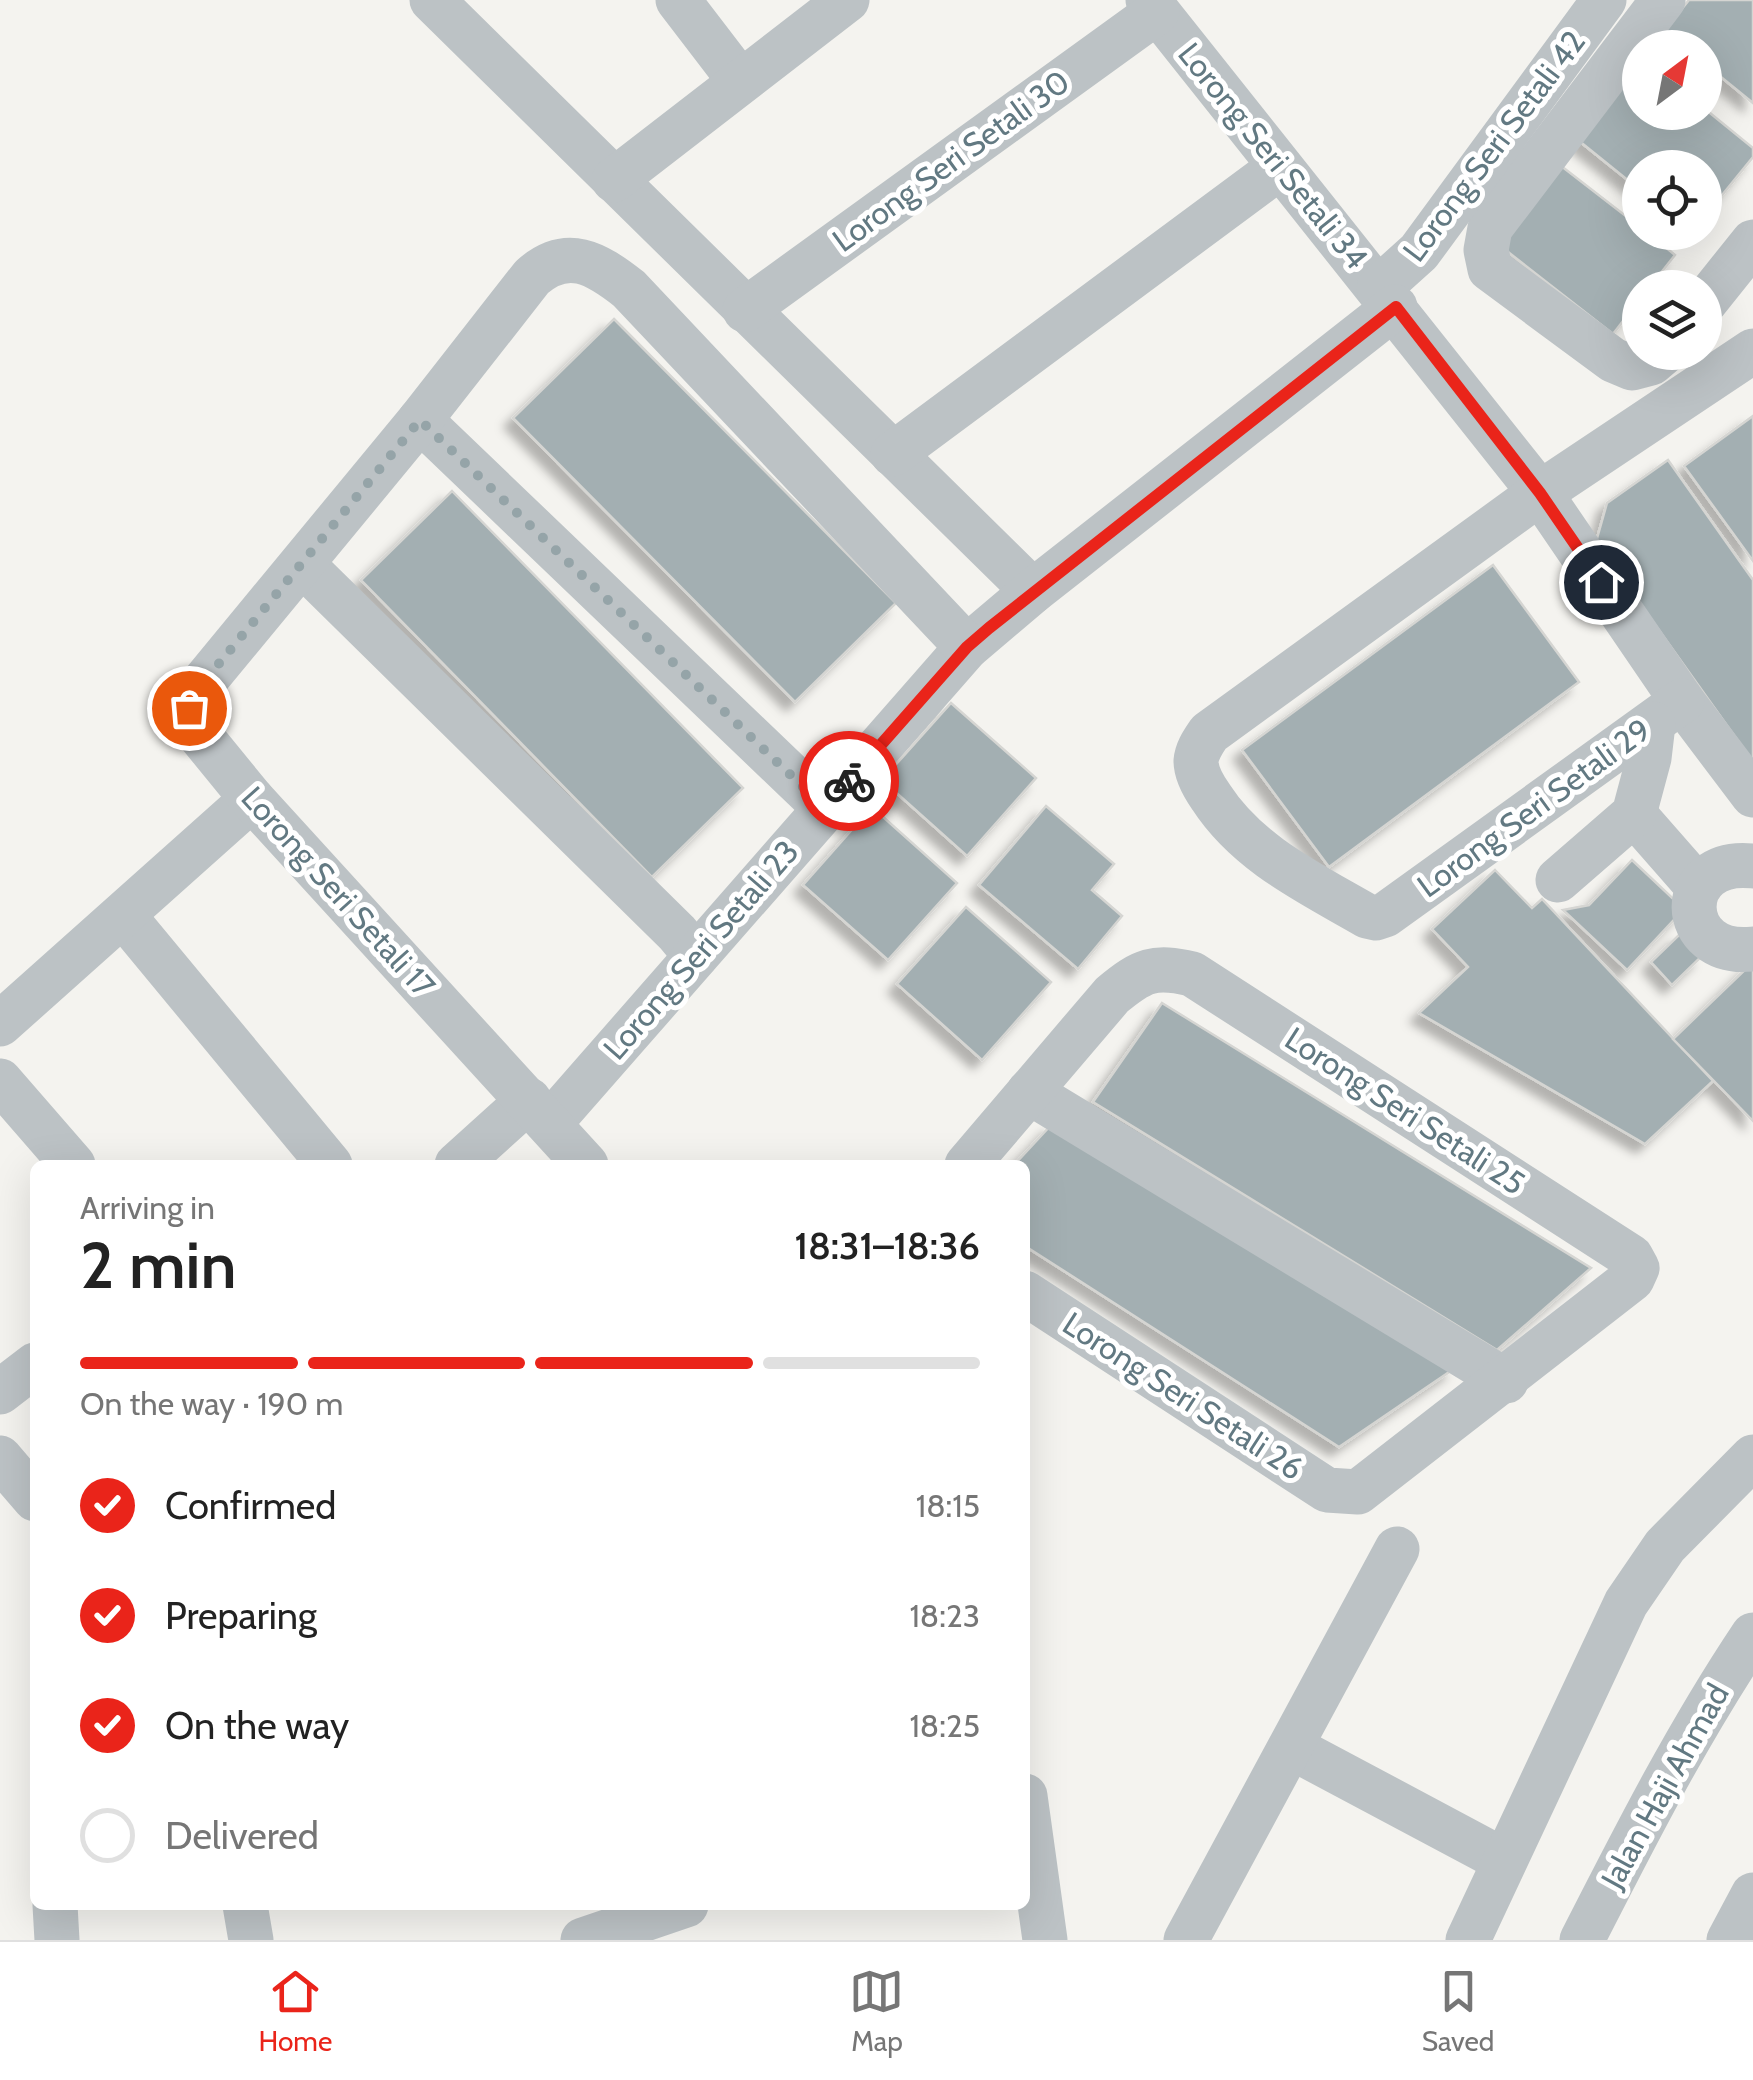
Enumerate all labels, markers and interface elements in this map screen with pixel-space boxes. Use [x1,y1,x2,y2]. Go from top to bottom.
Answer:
street label: Lorong Seri Setali 42 [1394,23,1593,269]
north arrow [1622,30,1722,130]
map controls [1622,30,1722,370]
street label: Lorong Seri Setali 34 [1170,35,1376,277]
street label: Lorong Seri Setali 30 [825,62,1077,260]
button: locate [1622,150,1722,250]
button: layers [1622,270,1722,370]
pin [1559,540,1644,625]
icon: home [1574,555,1629,610]
pin [147,666,232,751]
icon: bag [162,681,217,736]
street label: Lorong Seri Setali 29 [1410,710,1658,905]
courier [799,731,899,831]
icon: bike [822,754,877,809]
street label: Lorong Seri Setali 17 [234,778,443,1005]
street label: Lorong Seri Setali 23 [595,832,806,1067]
street label: Lorong Seri Setali 25 [1278,1019,1532,1203]
text: Arriving in [80,1188,215,1227]
text: 18:31–18:36 [794,1222,980,1269]
text: 2 min [80,1225,237,1304]
street label: Lorong Seri Setali 26 [1056,1303,1311,1488]
text: On the way · 190 m [80,1384,343,1423]
icon: check [80,1478,135,1533]
text: Confirmed [165,1482,336,1529]
text: 18:15 [916,1486,980,1525]
icon: check [80,1588,135,1643]
text: Preparing [165,1592,317,1639]
text: 18:23 [909,1596,980,1635]
street label: Jalan Haji Ahmad [1592,1677,1737,1896]
icon: check [80,1698,135,1753]
text: On the way [165,1702,349,1749]
text: 18:25 [909,1706,980,1745]
text: Delivered [165,1812,319,1859]
tab: Home [259,1964,332,2058]
tab: Map [849,1964,904,2058]
tab: Saved [1422,1964,1494,2058]

